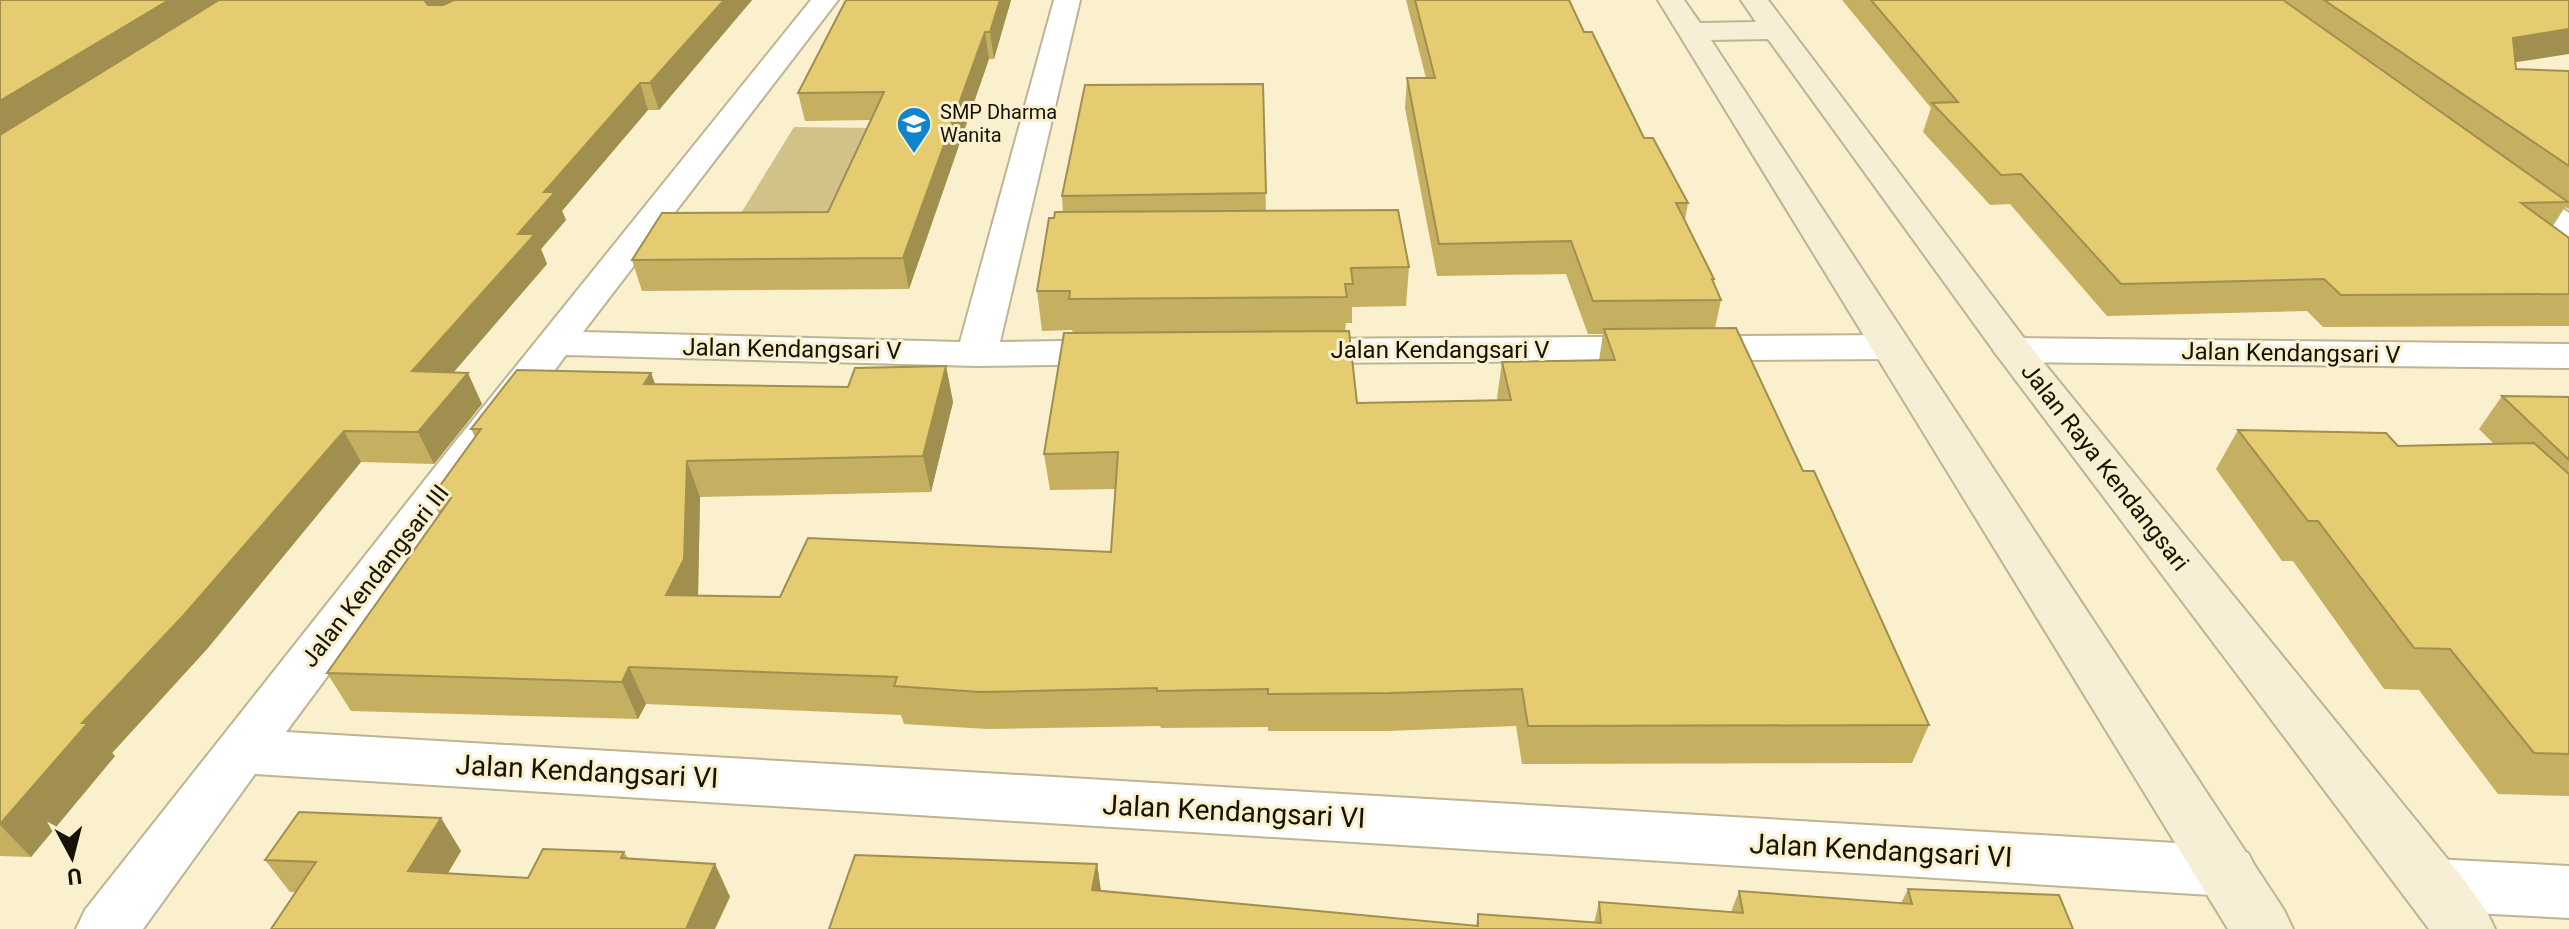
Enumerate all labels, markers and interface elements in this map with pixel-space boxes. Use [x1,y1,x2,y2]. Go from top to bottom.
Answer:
place label: SMP Dharma Wanita [940,100,1057,147]
school or university icon: SMP Dharma Wanita [895,105,933,155]
street label: Jalan Kendangsari V [682,333,902,365]
street label: Jalan Kendangsari V [1330,336,1550,364]
street label: Jalan Kendangsari V [2181,337,2401,369]
street label: Jalan Raya Kendangsari [2015,358,2195,576]
street label: Jalan Kendangsari III [295,479,455,673]
street label: Jalan Kendangsari VI [455,748,719,795]
street label: Jalan Kendangsari VI [1102,788,1366,835]
north arrow [32,817,112,897]
street label: Jalan Kendangsari VI [1749,827,2013,874]
text: U [66,863,83,890]

